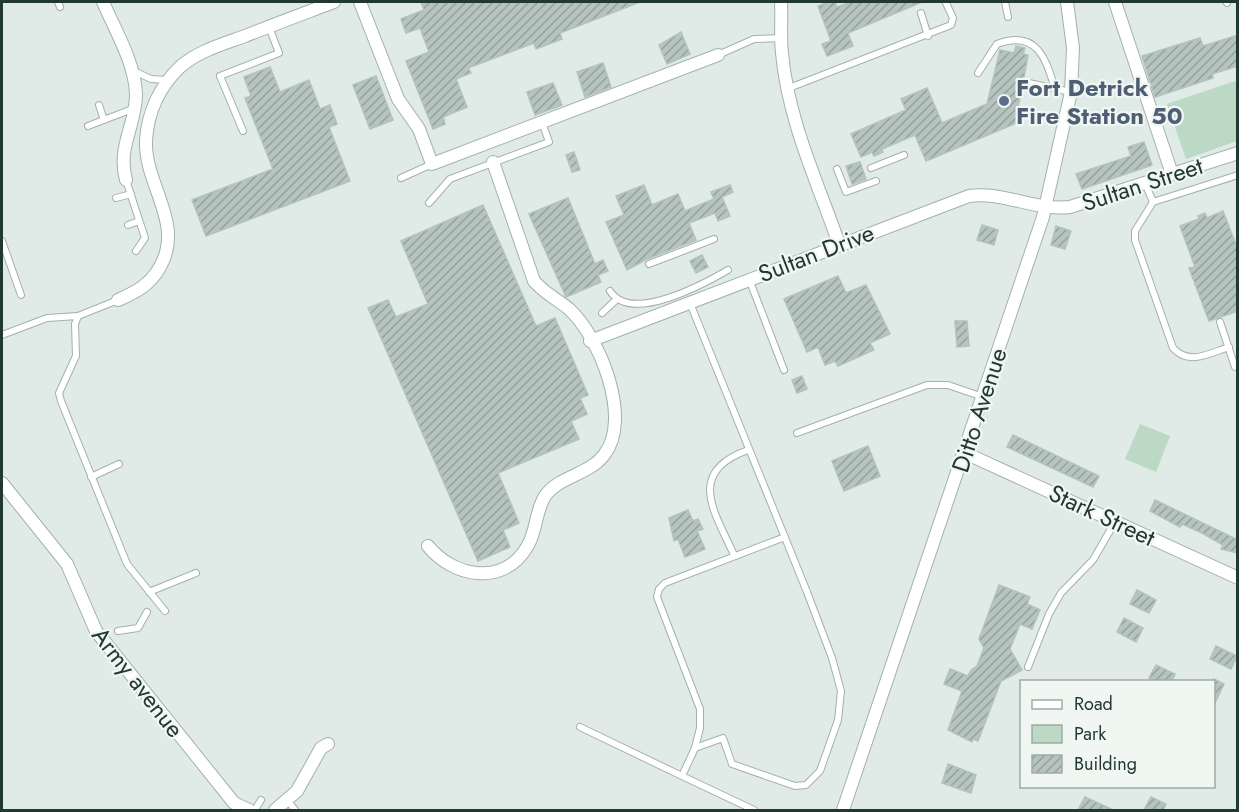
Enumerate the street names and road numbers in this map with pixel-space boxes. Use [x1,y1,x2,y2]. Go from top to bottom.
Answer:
street label: Sultan Street [1077,148,1207,220]
street label: Sultan Drive [753,215,879,291]
street label: Ditto Avenue [942,343,1016,477]
street label: Stark Street [1043,475,1161,555]
street label: Army avenue [84,619,192,745]

